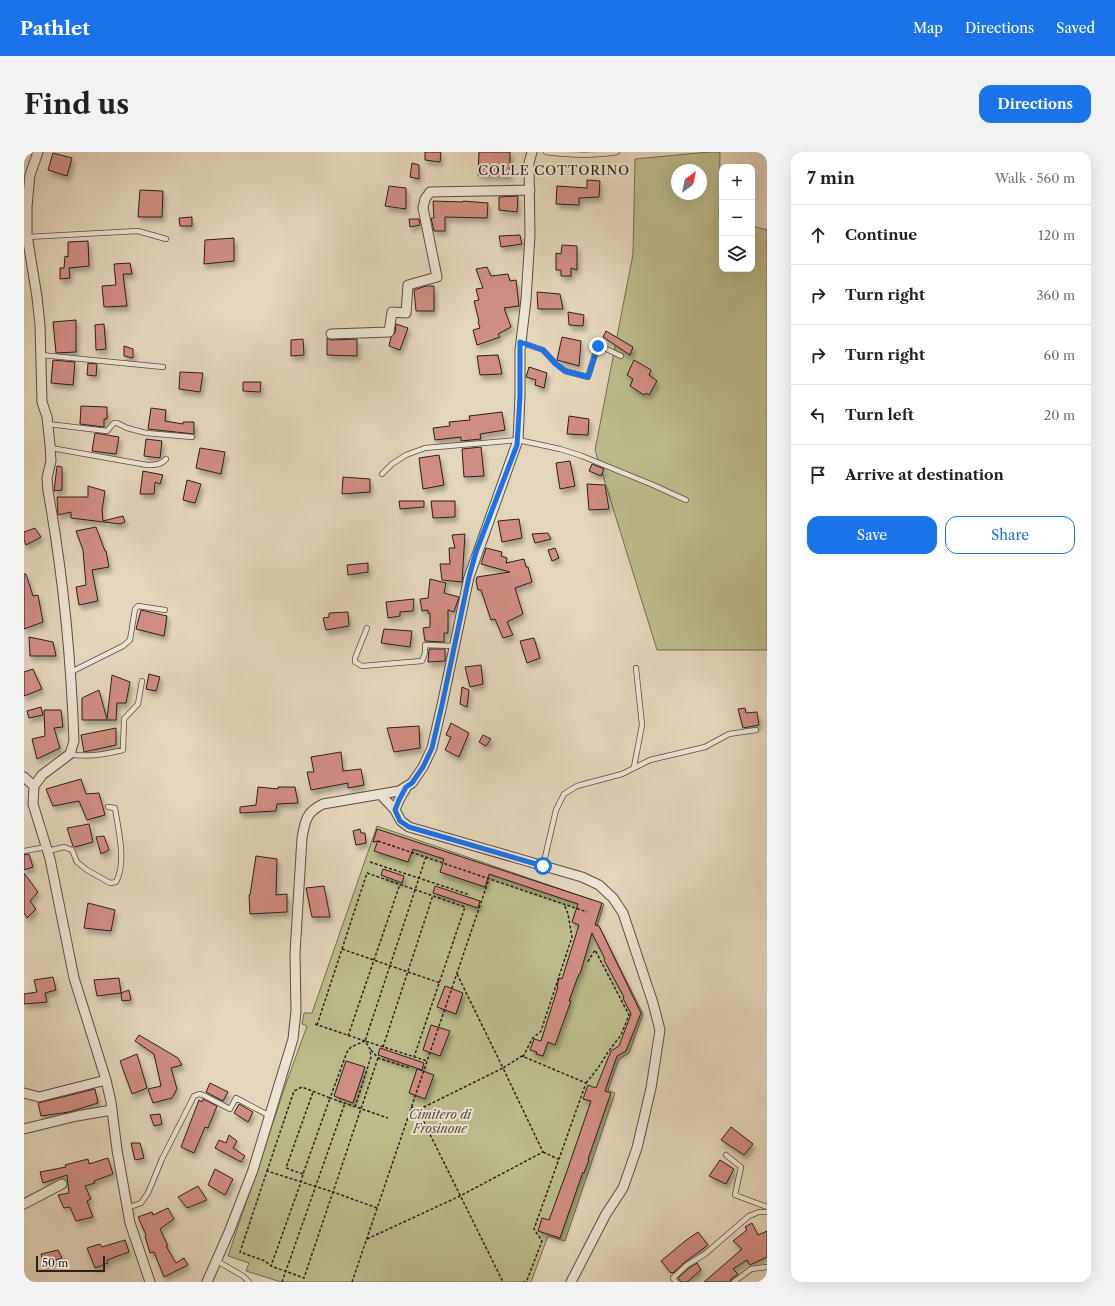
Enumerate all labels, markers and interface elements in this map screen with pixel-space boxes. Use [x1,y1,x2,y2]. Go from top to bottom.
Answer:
text: Pathlet [20,17,90,40]
text: Map [913,19,943,37]
text: Directions [965,19,1034,37]
text: Saved [1056,19,1095,37]
button: Directions [979,85,1091,123]
text: Find us [24,87,129,121]
district label: COLLE COTTORINO [478,162,630,178]
north arrow [671,164,707,200]
map controls [719,164,755,272]
button: + [719,164,755,200]
text: 7 min [807,168,855,188]
text: Walk · 560 m [995,170,1075,186]
button: − [719,200,755,236]
icon: ahead [807,224,829,246]
text: Continue [845,225,917,244]
text: 120 m [1038,227,1075,243]
button: layers [719,236,755,272]
icon: right [807,284,829,306]
text: Turn right [845,285,925,304]
text: 360 m [1036,287,1075,303]
route end [589,337,607,355]
icon: right [807,344,829,366]
text: Turn right [845,345,925,364]
text: 60 m [1044,347,1075,363]
icon: left [807,404,829,426]
text: Turn left [845,405,914,424]
text: 20 m [1044,407,1075,423]
icon: arrive [807,464,829,486]
text: Arrive at destination [845,465,1004,484]
button: Save [807,516,937,554]
button: Share [945,516,1075,554]
route start [534,857,552,875]
park label: Cimitero di Frosinone [409,1107,472,1136]
scale bar [36,1254,105,1273]
text: 50 m [42,1256,68,1270]

